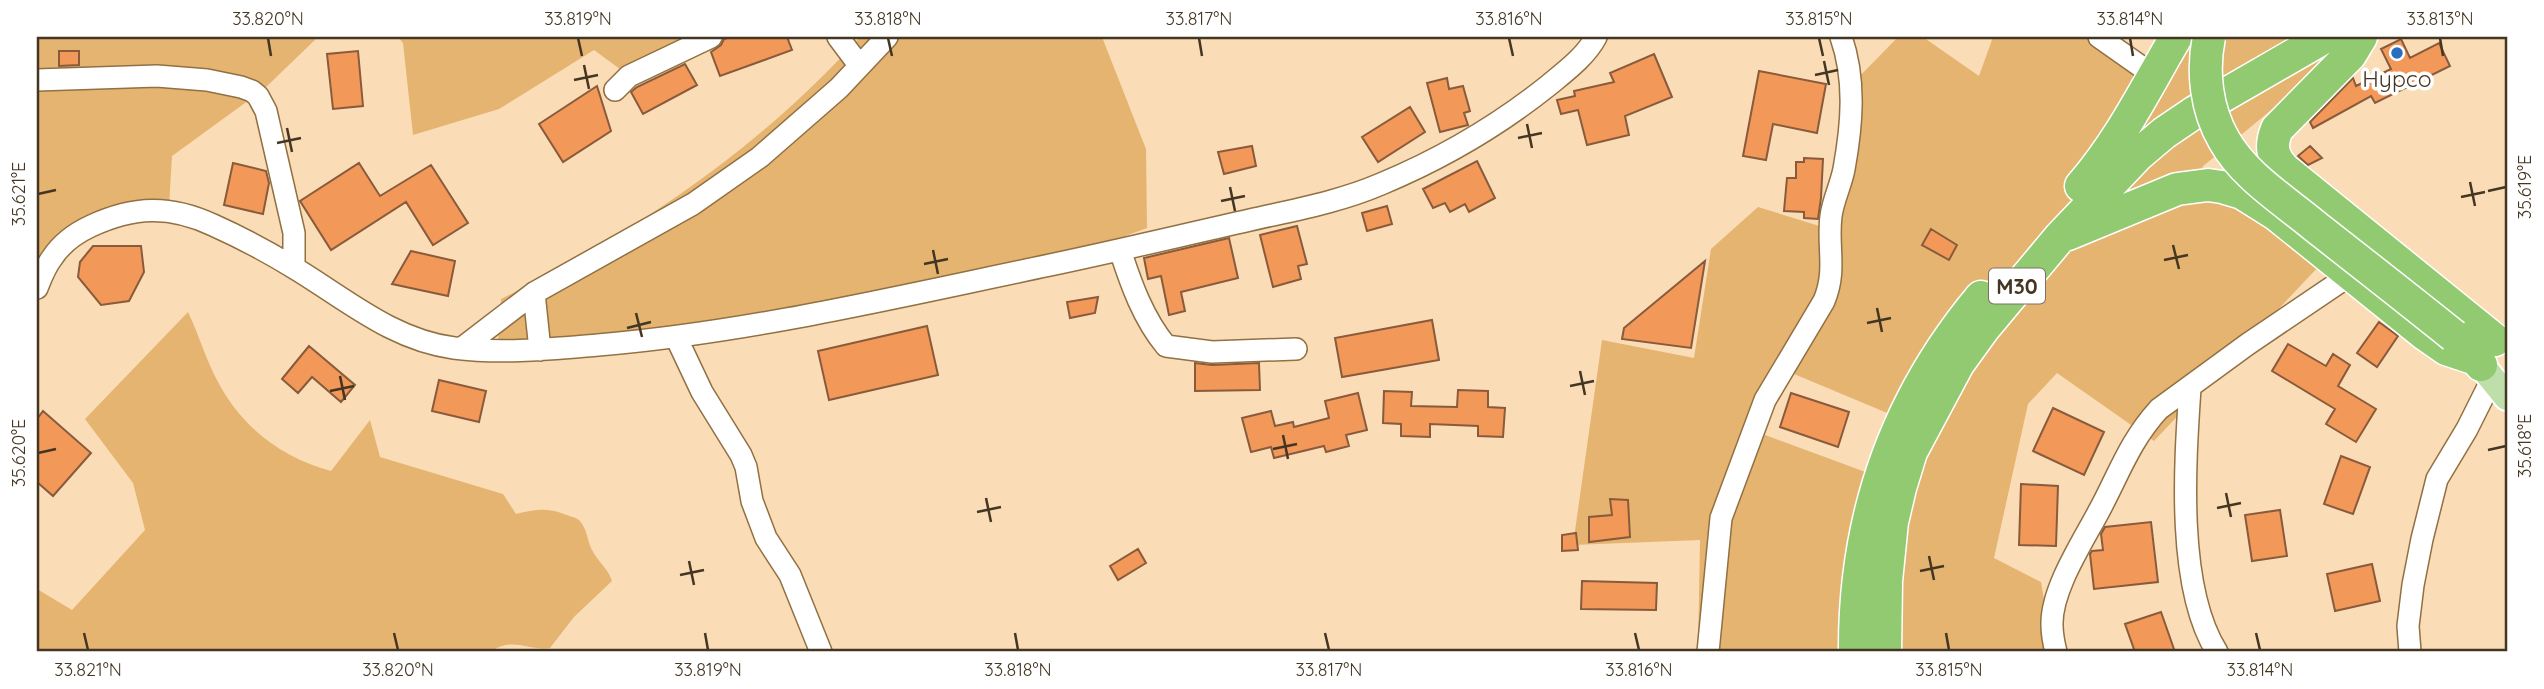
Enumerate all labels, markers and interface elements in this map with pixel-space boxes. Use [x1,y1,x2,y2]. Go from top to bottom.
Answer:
text: 33.820°N [232,7,304,30]
text: 33.819°N [544,7,612,30]
text: 33.818°N [854,7,922,30]
text: 33.817°N [1166,7,1232,30]
text: 33.816°N [1475,7,1543,30]
text: 33.815°N [1785,7,1853,30]
text: 33.814°N [2097,7,2163,30]
text: 33.813°N [2406,7,2474,30]
marker: Hypco [2389,45,2405,61]
place label: Hypco [2362,64,2432,93]
text: 35.619°E [2513,155,2536,219]
text: 35.621°E [7,162,30,226]
road number: M30 [1989,268,2045,304]
text: 35.618°E [2513,414,2536,478]
text: 35.620°E [7,419,30,487]
text: 33.821°N [54,658,122,681]
text: 33.820°N [362,658,434,681]
text: 33.819°N [674,658,742,681]
text: 33.818°N [984,658,1052,681]
text: 33.817°N [1296,658,1362,681]
text: 33.816°N [1605,658,1673,681]
text: 33.815°N [1915,658,1983,681]
text: 33.814°N [2227,658,2293,681]

